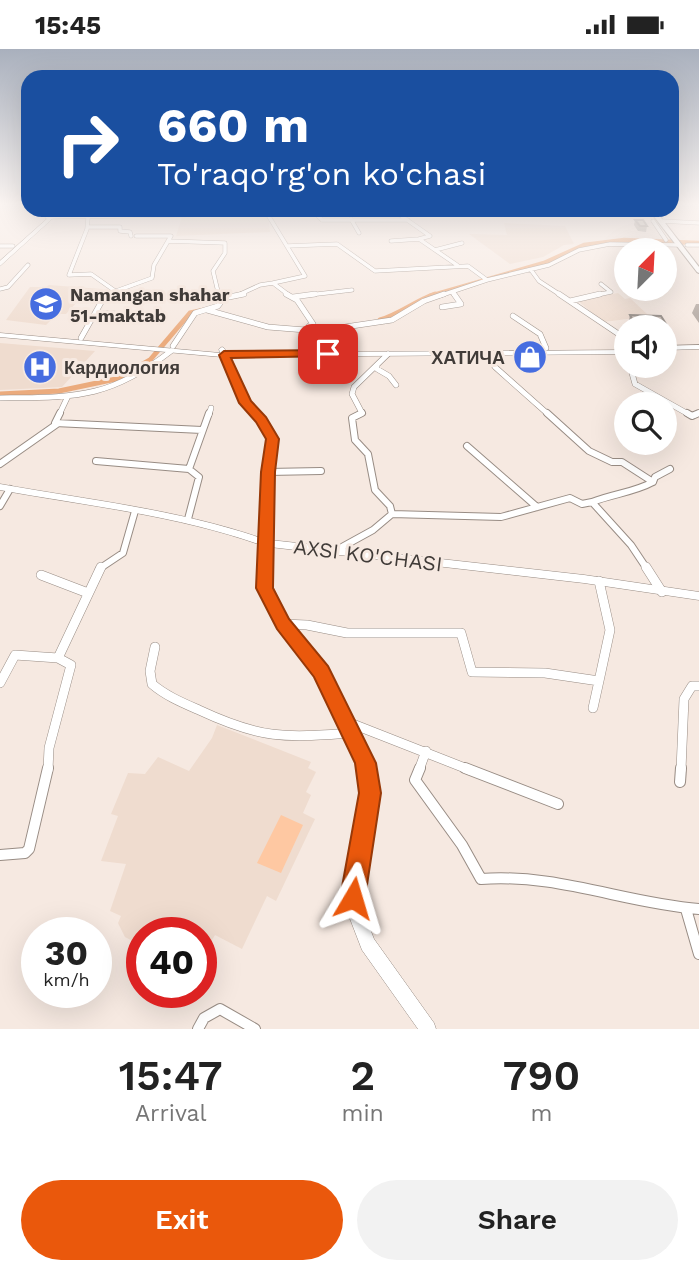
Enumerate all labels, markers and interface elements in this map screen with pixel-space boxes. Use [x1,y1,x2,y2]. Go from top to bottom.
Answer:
text: 15:45 [35,10,101,40]
text: 660 m [157,96,309,154]
icon: right [42,98,133,189]
text: To'raqo'rg'on ko'chasi [157,155,486,193]
north arrow [614,238,677,301]
map controls [614,238,677,455]
place label: Namangan shahar 51-maktab [70,284,230,326]
school or university icon: Namangan shahar 51-maktab [27,285,65,323]
button: sound [614,315,677,378]
pin [298,324,358,384]
icon: arrive [309,335,347,373]
shop icon: ХАТИЧА [511,338,549,376]
place label: ХАТИЧА [431,347,505,368]
hospital icon: Кардиология [21,348,59,386]
place label: Кардиология [64,357,180,378]
button: search [614,392,677,455]
street label: AXSI KO'CHASI [292,533,444,577]
position arrow [316,861,390,935]
speed limit sign: 40 [126,917,217,1008]
text: 30 [45,932,88,974]
text: km/h [43,969,90,990]
text: 15:47 [119,1051,223,1100]
text: 2 [350,1051,375,1100]
text: 790 [503,1051,580,1100]
text: Arrival [135,1100,207,1127]
text: min [342,1100,384,1127]
text: m [530,1100,552,1127]
button: Exit [21,1180,343,1260]
button: Share [357,1180,678,1260]

